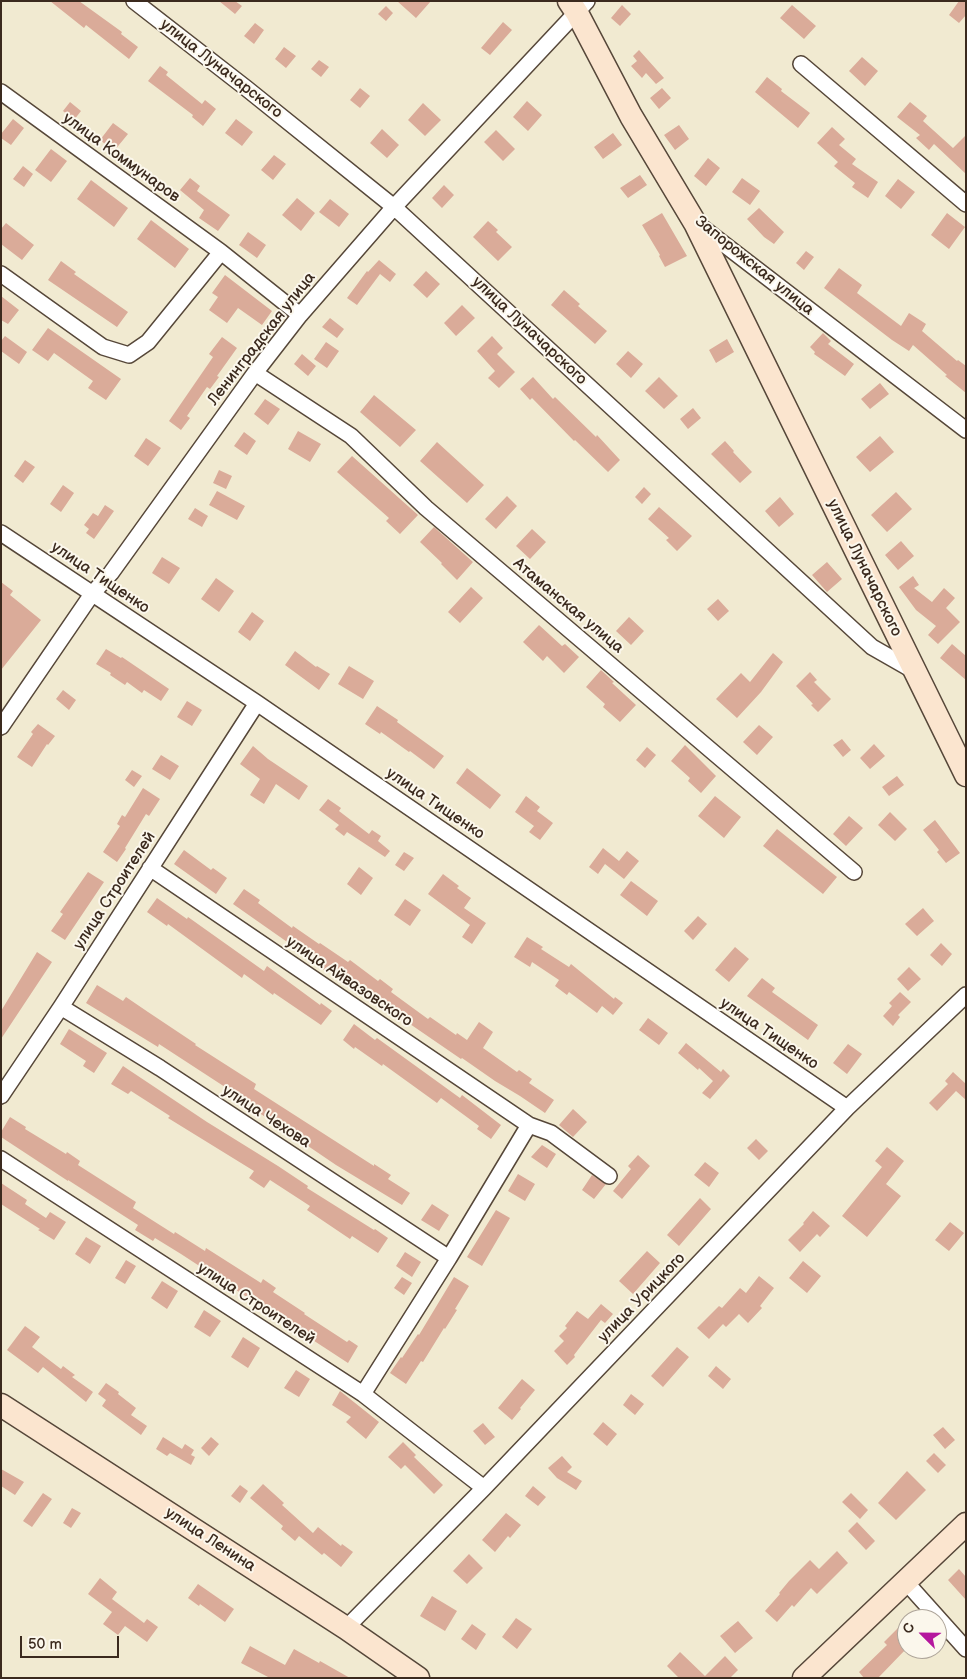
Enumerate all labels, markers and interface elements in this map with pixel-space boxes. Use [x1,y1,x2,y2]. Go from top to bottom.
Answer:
street label: улица Луначарского [156,15,286,123]
street label: улица Коммунаров [59,109,183,207]
street label: Запорожская улица [691,212,817,320]
street label: Ленинградская улица [204,269,320,409]
street label: улица Луначарского [468,273,590,389]
street label: улица Луначарского [822,496,906,640]
street label: улица Тищенко [47,538,153,618]
street label: Атаманская улица [509,554,627,658]
street label: улица Тищенко [382,764,488,844]
street label: улица Строителей [70,828,160,954]
street label: улица Айвазовского [282,933,416,1031]
street label: улица Тищенко [716,994,822,1074]
street label: улица Чехова [218,1081,314,1153]
street label: улица Урицкого [594,1249,690,1347]
street label: улица Строителей [193,1259,319,1349]
street label: улица Ленина [161,1504,259,1576]
north arrow [897,1609,947,1659]
text: С [899,1621,918,1636]
scale bar [22,1626,121,1658]
text: 50 m [28,1635,62,1654]

